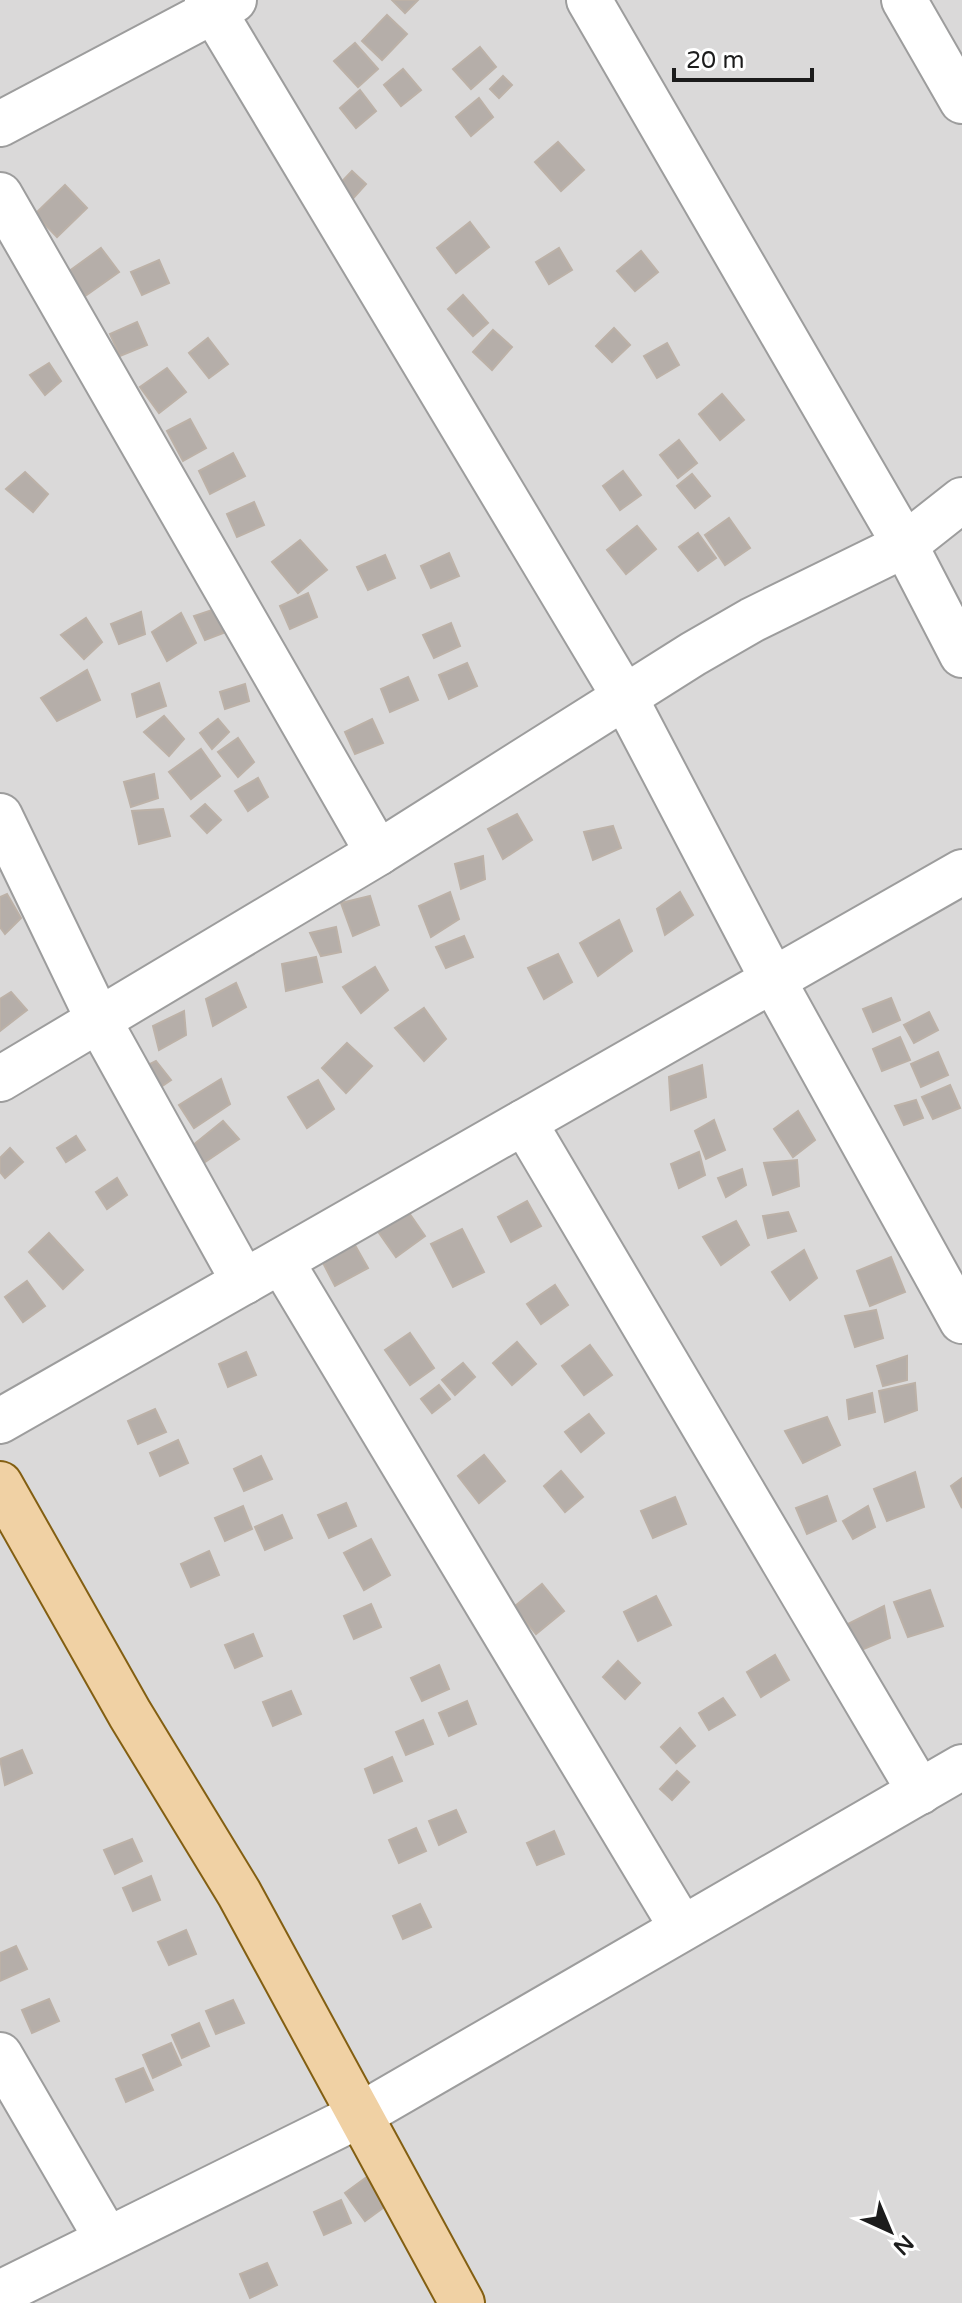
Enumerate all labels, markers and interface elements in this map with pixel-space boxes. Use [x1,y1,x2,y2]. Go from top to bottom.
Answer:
scale bar [674,32,812,82]
text: 20 m [686,46,744,75]
north arrow [850,2191,930,2271]
text: N [888,2229,919,2260]

